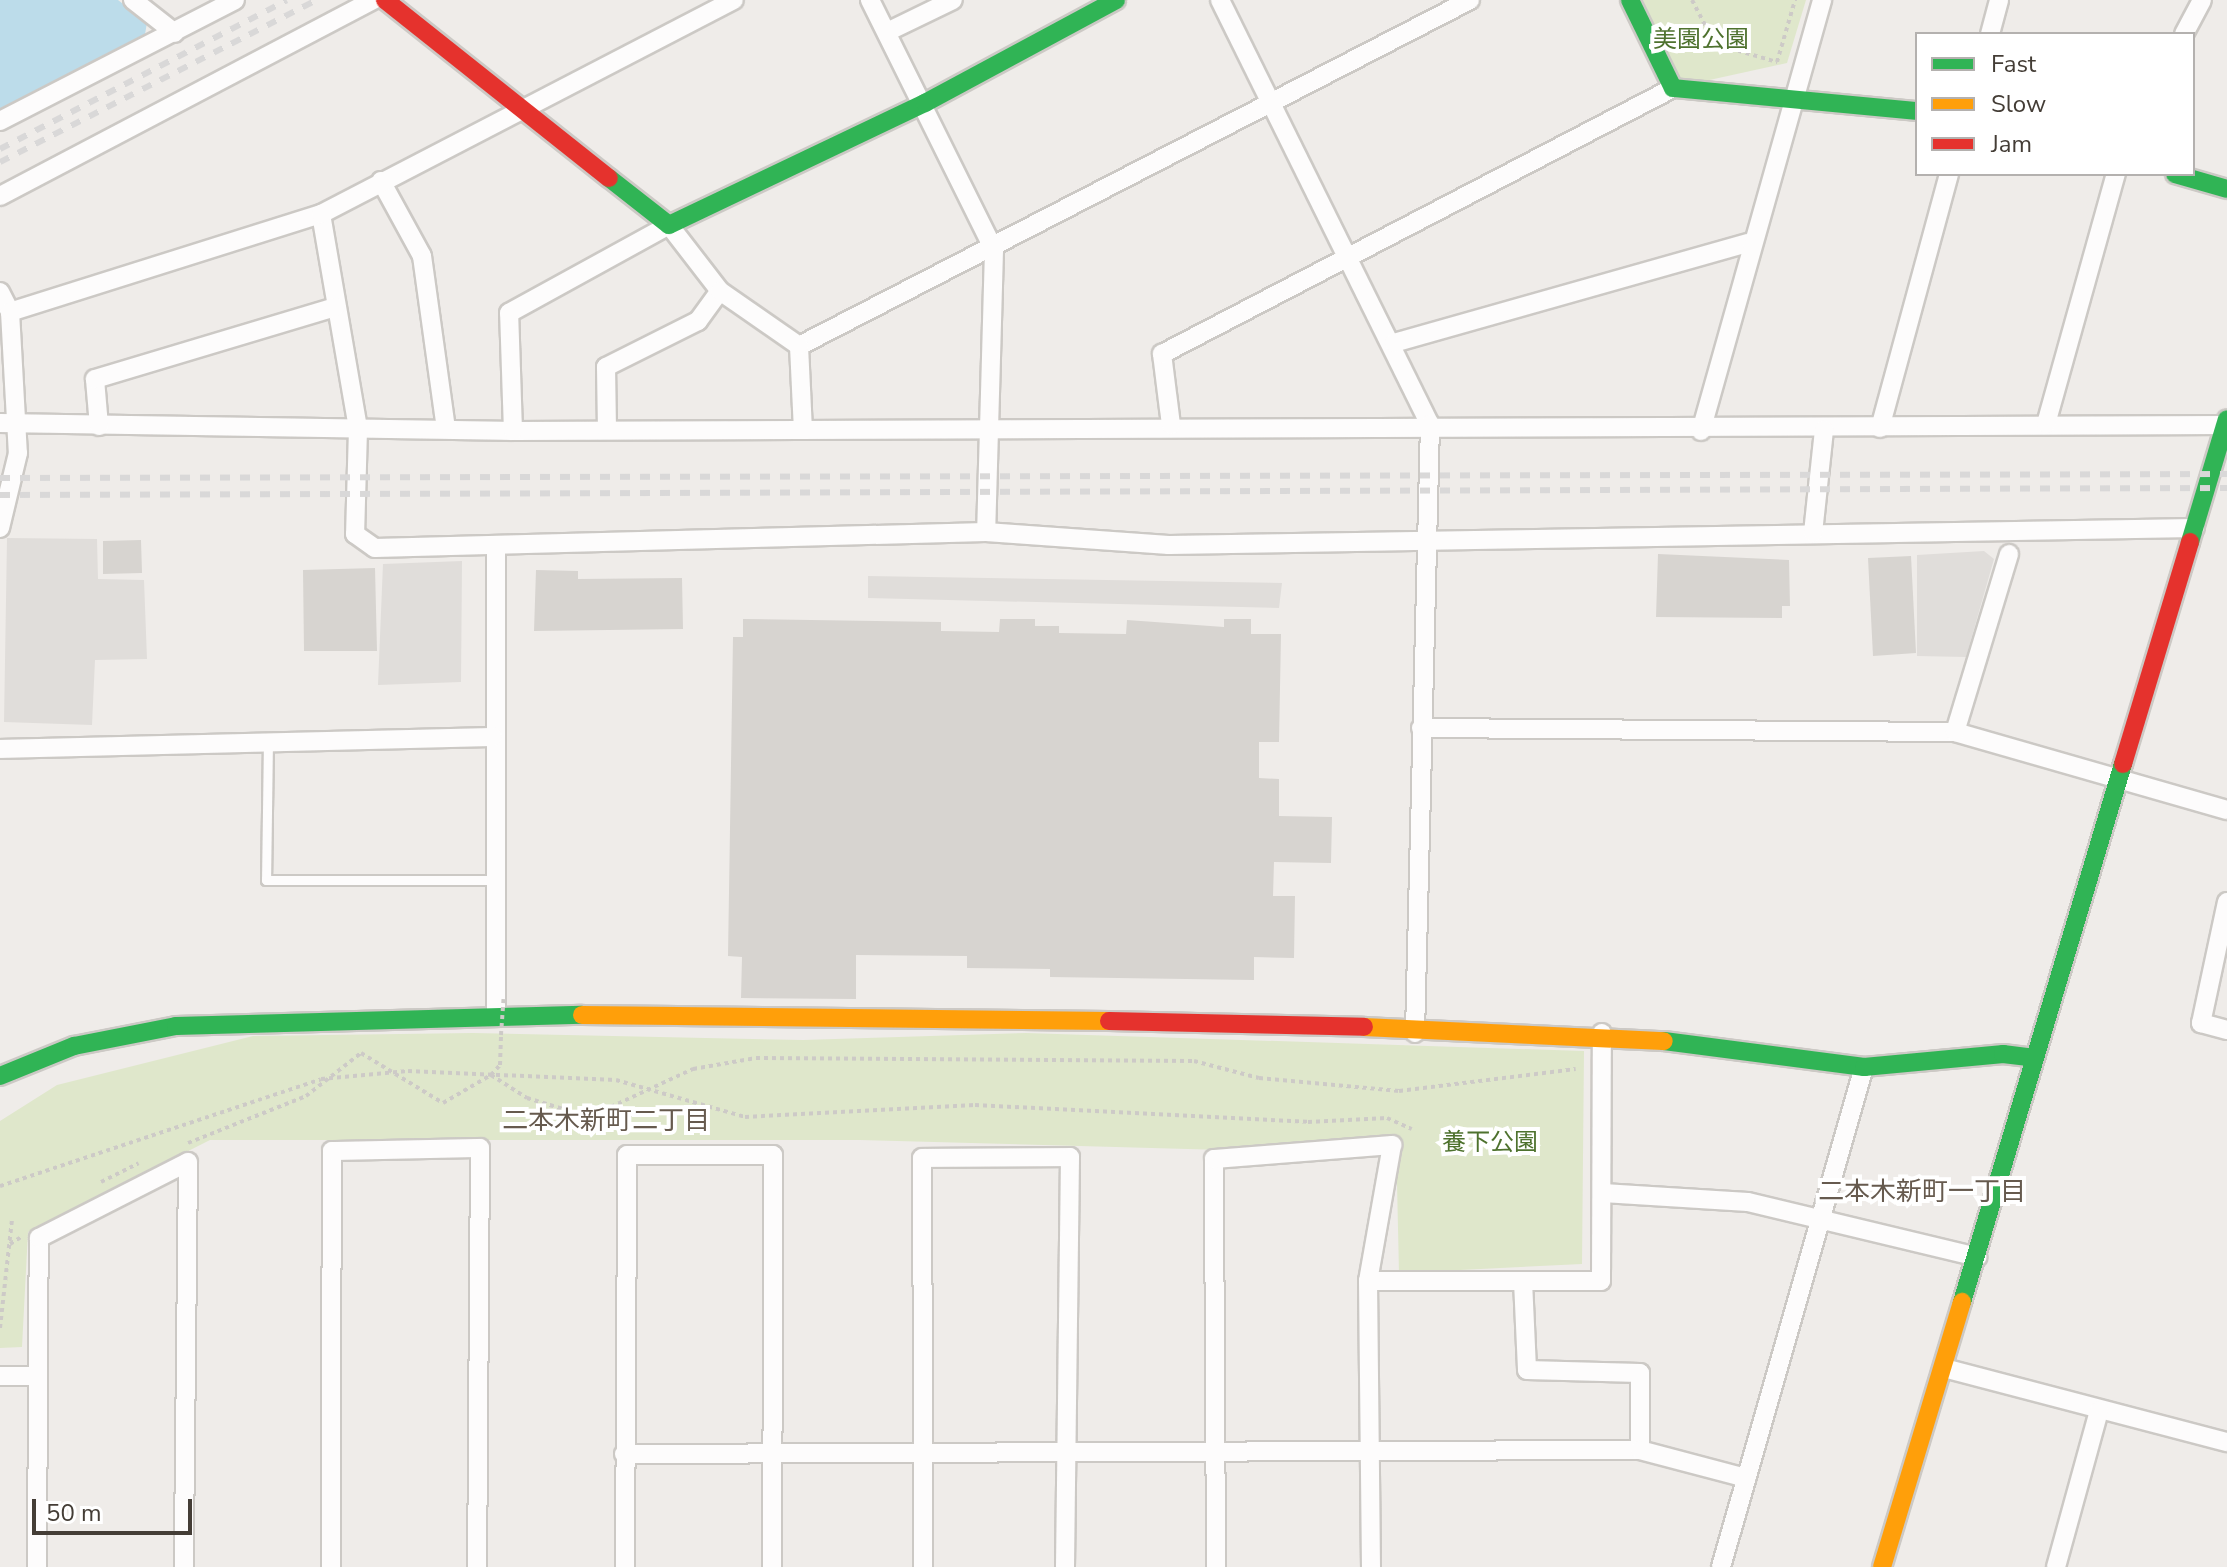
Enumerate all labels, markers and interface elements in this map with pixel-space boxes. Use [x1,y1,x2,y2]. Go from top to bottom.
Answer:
park label: 美園公園 [1653,26,1749,54]
legend [1915,32,2195,176]
text: Fast [1991,48,2036,80]
text: Slow [1991,88,2046,120]
text: Jam [1991,128,2032,160]
district label: 二本木新町二丁目 [502,1105,710,1137]
park label: 養下公園 [1442,1129,1538,1157]
district label: 二本木新町一丁目 [1818,1176,2026,1208]
scale bar [36,1483,196,1533]
text: 50 m [46,1497,102,1529]

